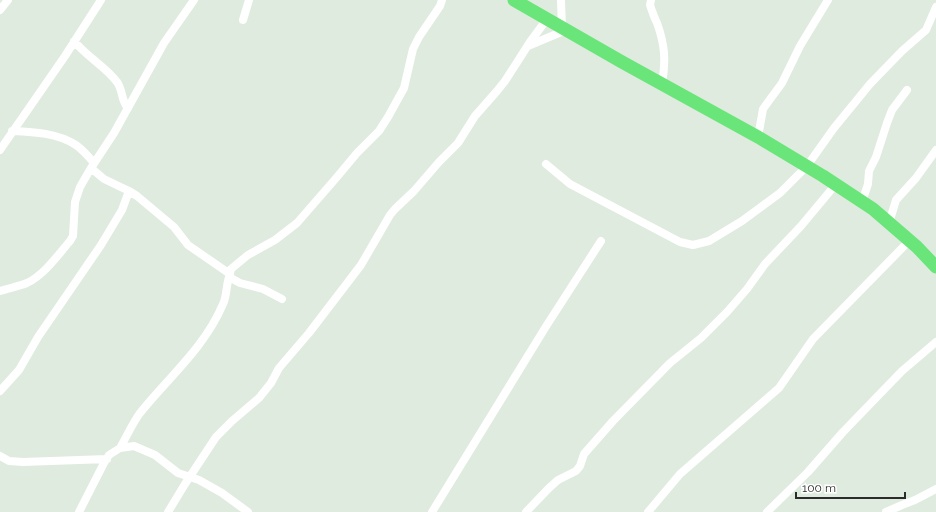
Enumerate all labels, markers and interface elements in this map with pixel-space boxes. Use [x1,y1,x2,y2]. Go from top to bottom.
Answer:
scale bar [796,474,905,500]
text: 100 m [802,481,836,495]

